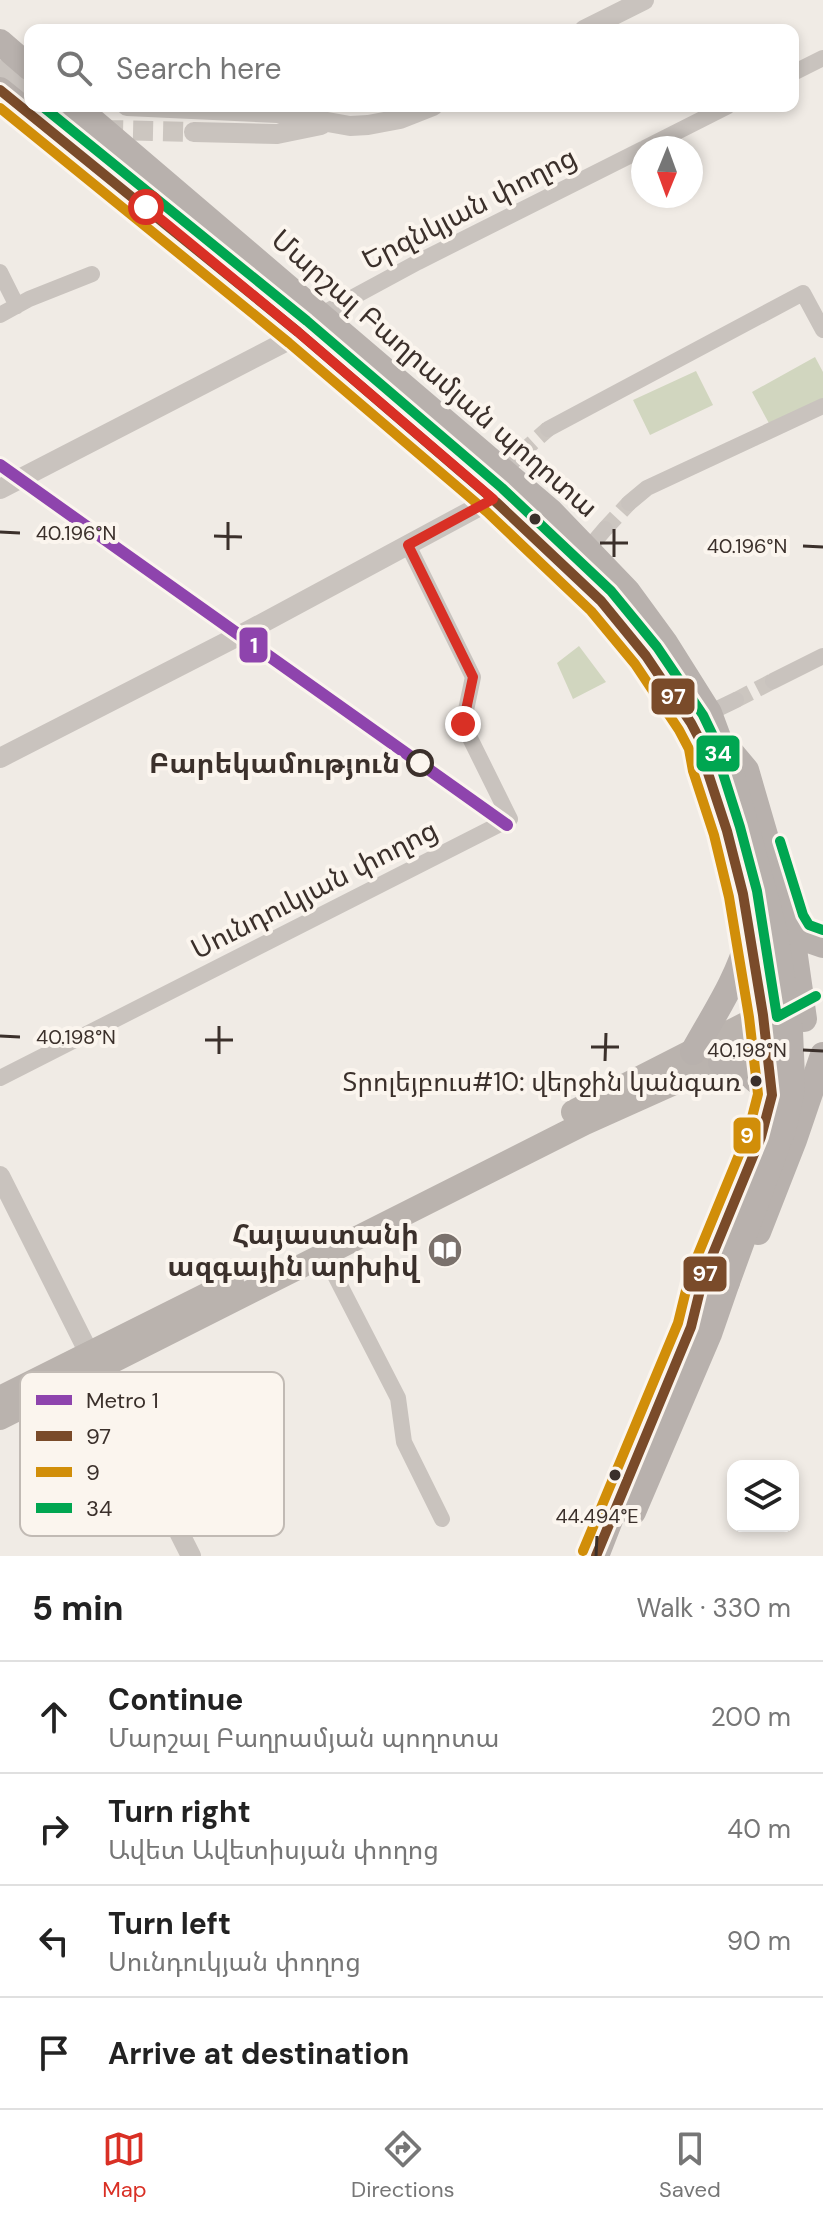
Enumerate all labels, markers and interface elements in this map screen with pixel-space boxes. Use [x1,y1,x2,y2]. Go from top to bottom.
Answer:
search box [24,24,799,112]
icon: search [52,46,96,90]
text: Search here [116,49,282,88]
north arrow [631,136,703,208]
street label: Երզնկյան փողոց [356,138,583,279]
route start [128,189,164,225]
street label: Մարշալ Բաղրամյան պողոտա [263,221,606,526]
unlabelled marker [527,511,543,527]
text: 40.196°N [36,520,116,546]
text: 40.196°N [707,533,787,559]
line badge: 1 [238,626,269,664]
text: 1 [250,631,258,660]
line badge: 97 [650,677,696,716]
text: 97 [660,682,686,711]
route end [445,706,481,742]
line badge: 34 [695,734,741,773]
text: 34 [704,739,732,768]
place label: Բարեկամություն [149,745,400,782]
marker: Բարեկամություն [407,750,433,776]
street label: Սունդուկյան փողոց [185,811,444,968]
text: 40.198°N [36,1024,116,1050]
text: 40.198°N [707,1037,787,1063]
place label: Տրոլեյբուս#10: վերջին կանգառ [343,1065,741,1099]
marker: Տրոլեյբուս#10: վերջին կանգառ [748,1073,764,1089]
line badge: 9 [732,1116,762,1155]
text: 9 [740,1121,754,1150]
place label: Հայաստանի ազգային արխիվ [167,1216,421,1285]
library icon: Հայաստանի ազգային արխիվ [426,1231,464,1269]
line badge: 97 [682,1255,728,1293]
text: 97 [692,1259,718,1288]
legend [20,1372,284,1536]
text: Metro 1 [86,1386,159,1415]
text: 97 [86,1422,111,1451]
text: 9 [86,1458,100,1487]
map controls [727,1460,799,1532]
button: layers [727,1460,799,1532]
unlabelled marker [607,1467,623,1483]
text: 34 [86,1494,112,1523]
text: 44.494°E [555,1503,639,1529]
text: 5 min [32,1586,123,1631]
text: Walk · 330 m [636,1591,791,1625]
text: Continue [108,1680,243,1719]
icon: ahead [32,1695,76,1739]
text: 200 m [711,1700,791,1734]
text: Մարշալ Բաղրամյան պողոտա [108,1721,499,1755]
text: Turn right [108,1792,251,1831]
icon: right [32,1807,76,1851]
text: 40 m [727,1812,791,1846]
text: Ավետ Ավետիսյան փողոց [108,1833,439,1867]
text: Turn left [108,1904,231,1943]
icon: left [32,1919,76,1963]
text: 90 m [727,1924,791,1958]
text: Սունդուկյան փողոց [108,1945,361,1979]
icon: arrive [32,2031,76,2075]
text: Arrive at destination [108,2034,409,2073]
tab: Map [102,2127,147,2204]
tab: Directions [351,2127,455,2204]
tab: Saved [659,2127,721,2204]

